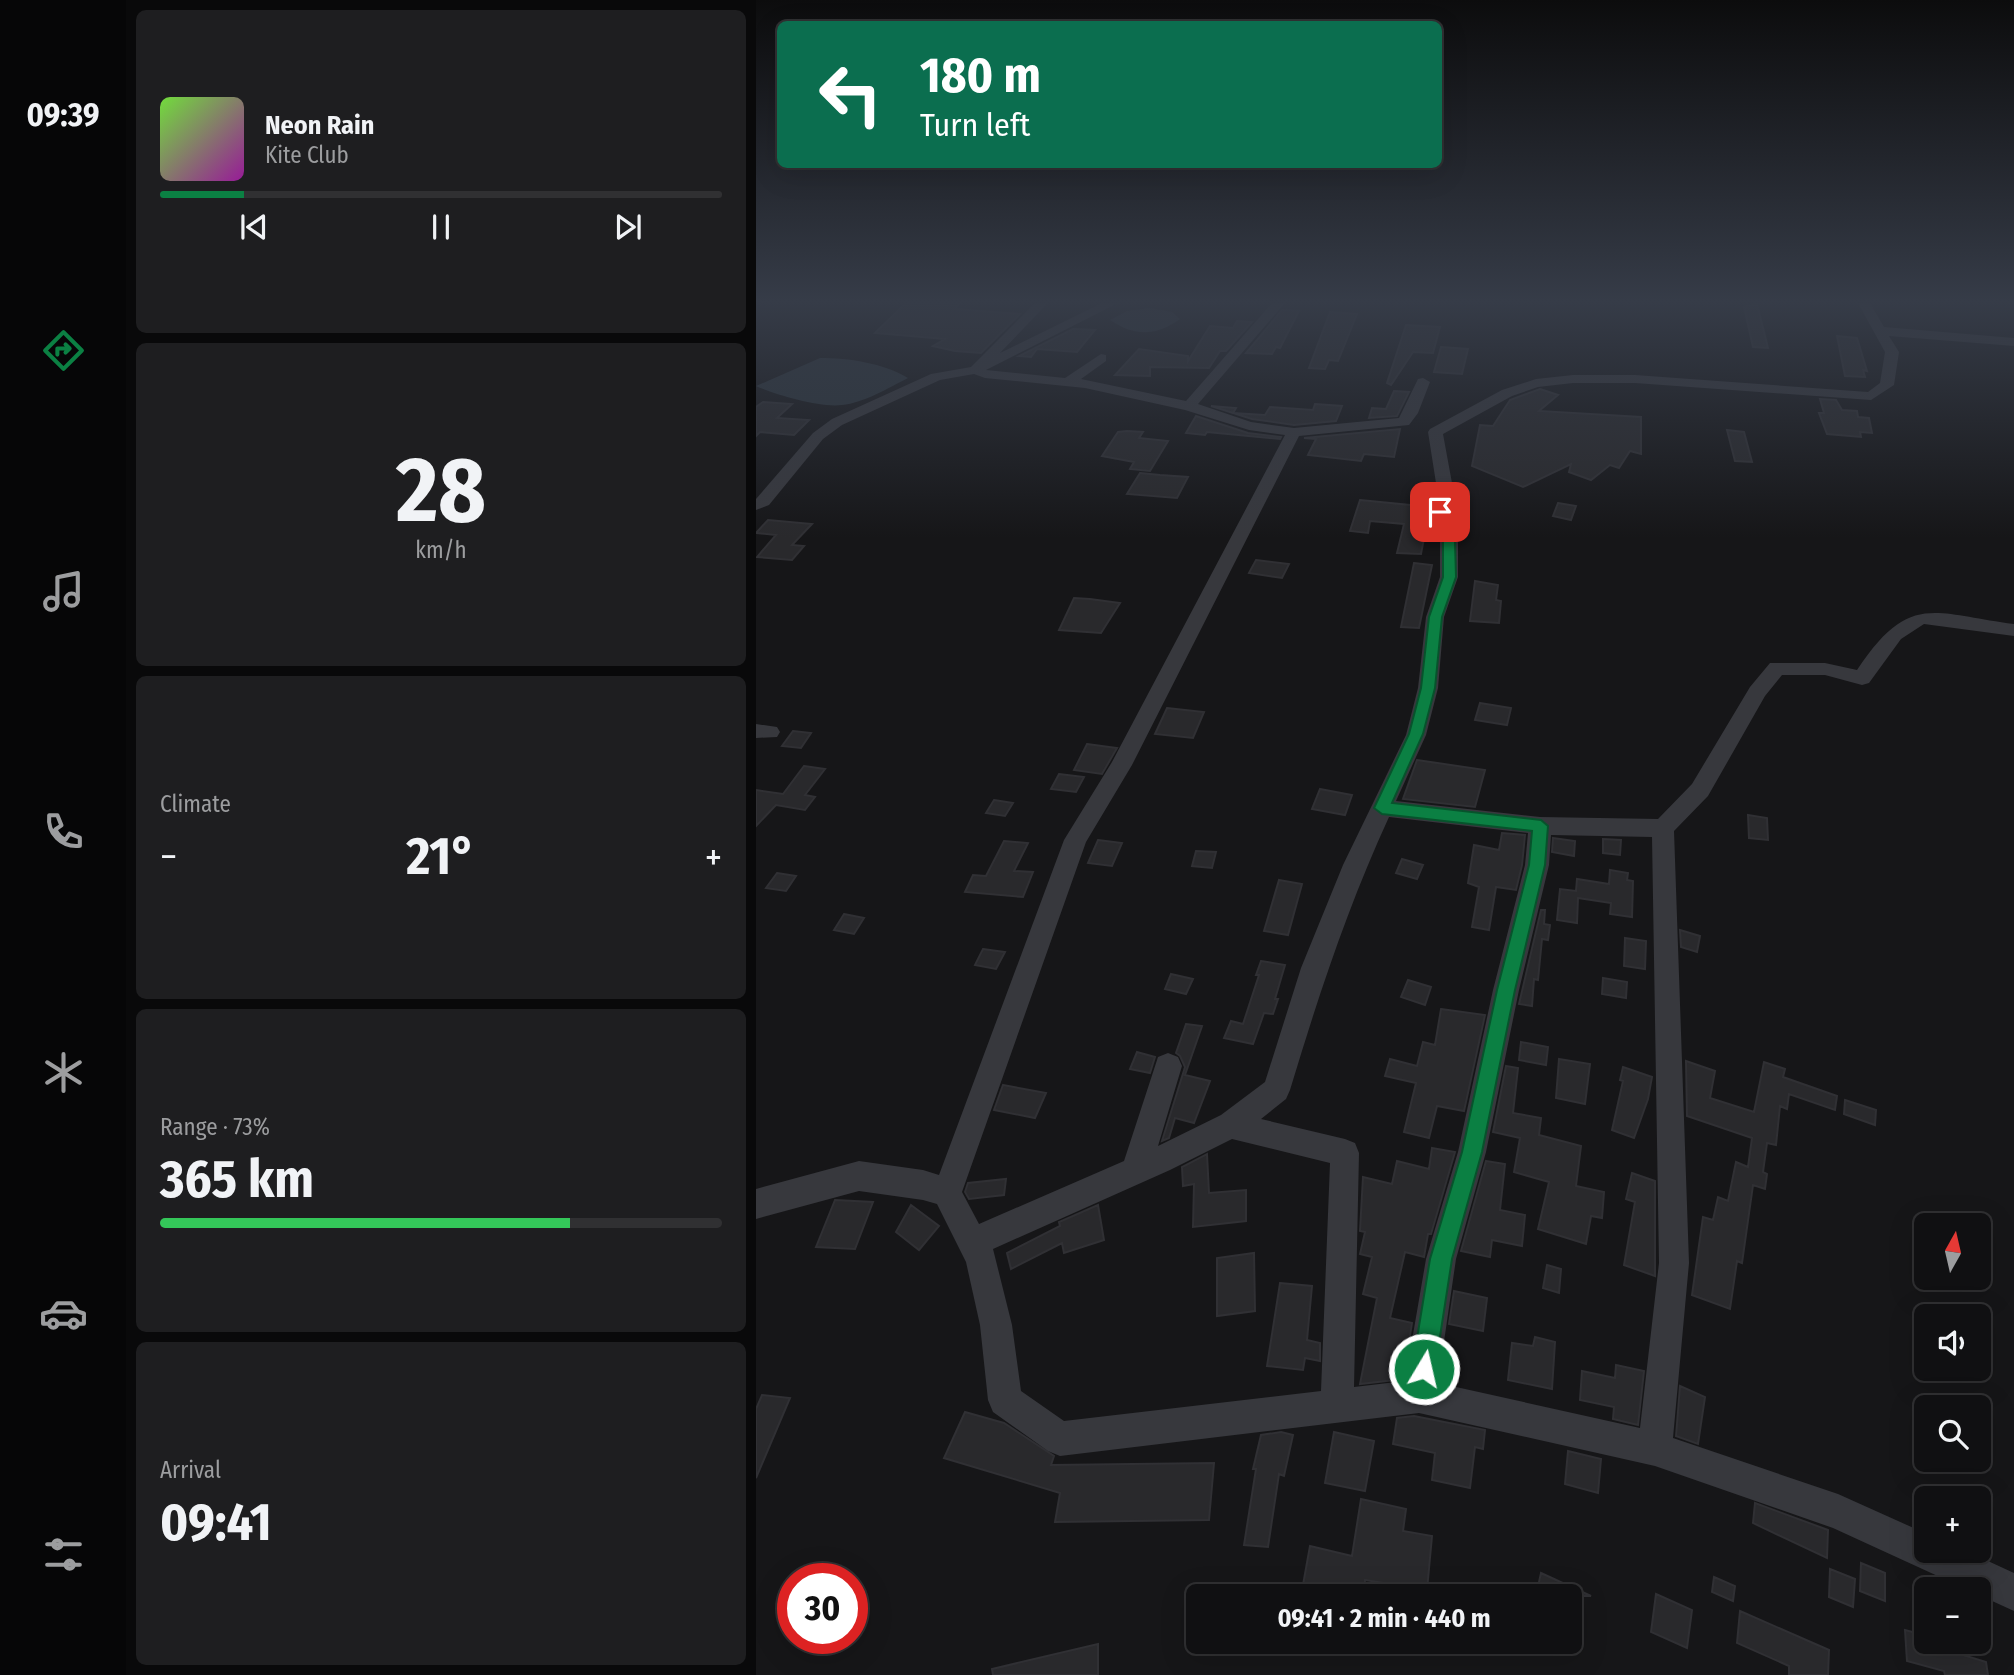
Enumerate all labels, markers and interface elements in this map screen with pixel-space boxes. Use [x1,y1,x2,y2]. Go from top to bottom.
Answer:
text: 180 m [920,46,1041,105]
icon: left [805,49,896,140]
text: 09:39 [27,96,100,134]
text: Turn left [920,106,1030,144]
text: Neon Rain [265,110,374,141]
text: Kite Club [265,141,349,169]
icon: previous [235,208,273,246]
icon: pause [422,208,460,246]
icon: next [609,208,647,246]
icon: directions [39,326,88,375]
text: 28 [396,436,486,545]
pin [1410,482,1470,542]
icon: arrive [1421,493,1459,531]
text: km/h [415,536,467,564]
icon: music [39,567,88,616]
text: Climate [160,790,231,818]
icon: phone [39,807,88,856]
text: 21° [406,825,476,888]
text: − [160,834,177,880]
text: + [705,834,722,880]
icon: climate [39,1048,88,1097]
text: Range · 73% [160,1113,270,1141]
text: 365 km [160,1148,314,1211]
north arrow [1914,1213,1992,1290]
map controls [1914,1213,1991,1654]
icon: car [39,1289,88,1338]
button: sound [1914,1304,1991,1381]
position arrow [1387,1332,1461,1406]
button: search [1914,1395,1991,1472]
text: Arrival [160,1456,221,1484]
button: + [1914,1486,1991,1563]
text: 09:41 [160,1491,272,1554]
icon: filters [39,1530,88,1579]
speed limit sign: 30 [777,1563,868,1654]
button: − [1914,1577,1991,1654]
text: 09:41 · 2 min · 440 m [1277,1603,1491,1634]

